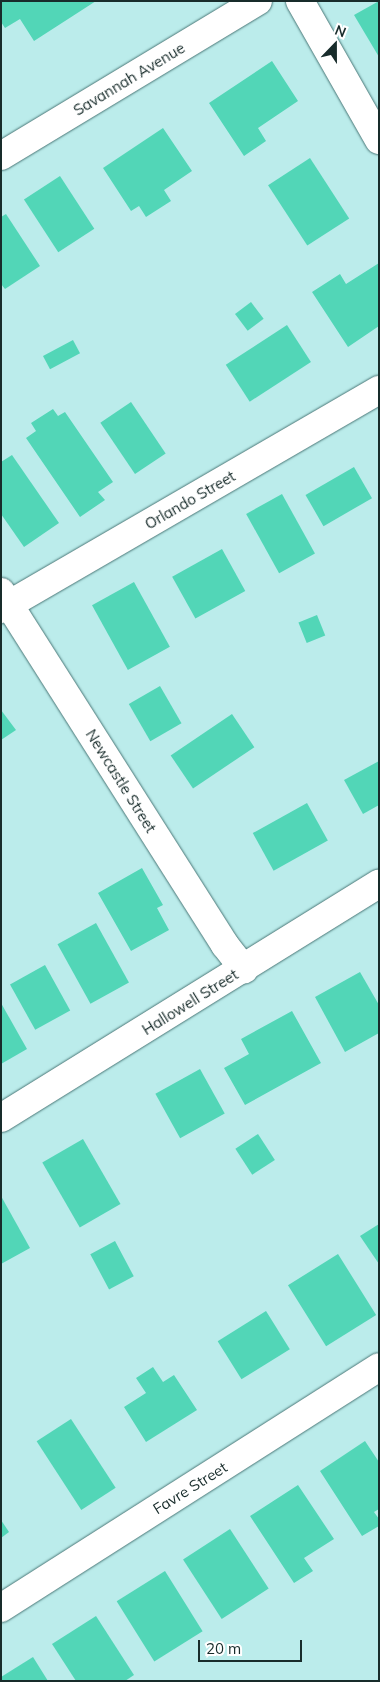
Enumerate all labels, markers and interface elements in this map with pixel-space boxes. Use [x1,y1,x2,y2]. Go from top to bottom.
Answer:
north arrow [310,20,360,70]
text: N [332,21,349,41]
street label: Savannah Avenue [70,39,188,119]
street label: Orlando Street [142,467,238,533]
street label: Newcastle Street [82,726,160,836]
street label: Hallowell Street [139,965,241,1039]
street label: Favre Street [150,1458,230,1518]
scale bar [200,1630,304,1662]
text: 20 m [206,1639,241,1658]

